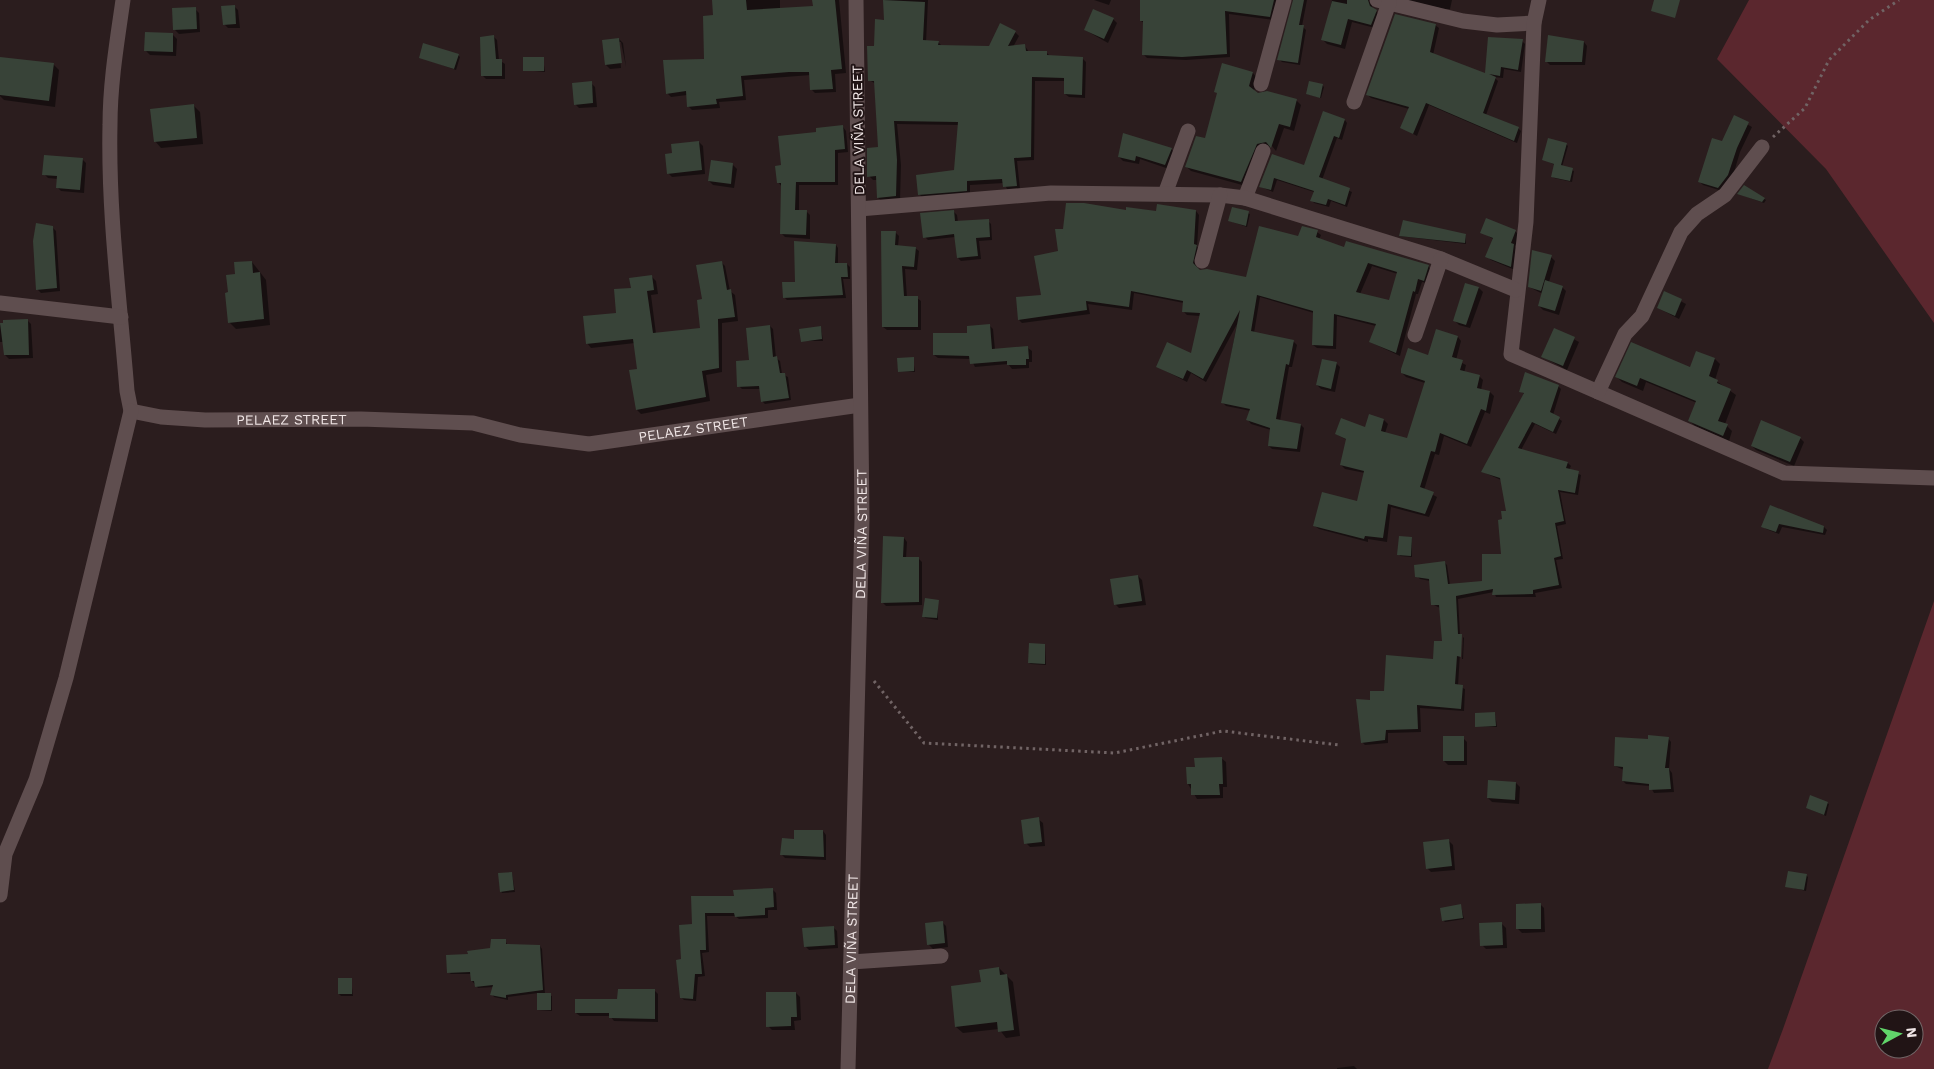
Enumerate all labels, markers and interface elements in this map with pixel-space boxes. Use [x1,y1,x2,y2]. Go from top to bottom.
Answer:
street label: DELA VIÑA STREET [849,64,867,195]
street label: PELAEZ STREET [236,411,347,428]
street label: PELAEZ STREET [637,413,749,445]
street label: DELA VIÑA STREET [852,469,870,599]
street label: DELA VIÑA STREET [842,873,861,1004]
north arrow [1874,1009,1924,1059]
text: N [1903,1026,1920,1039]

